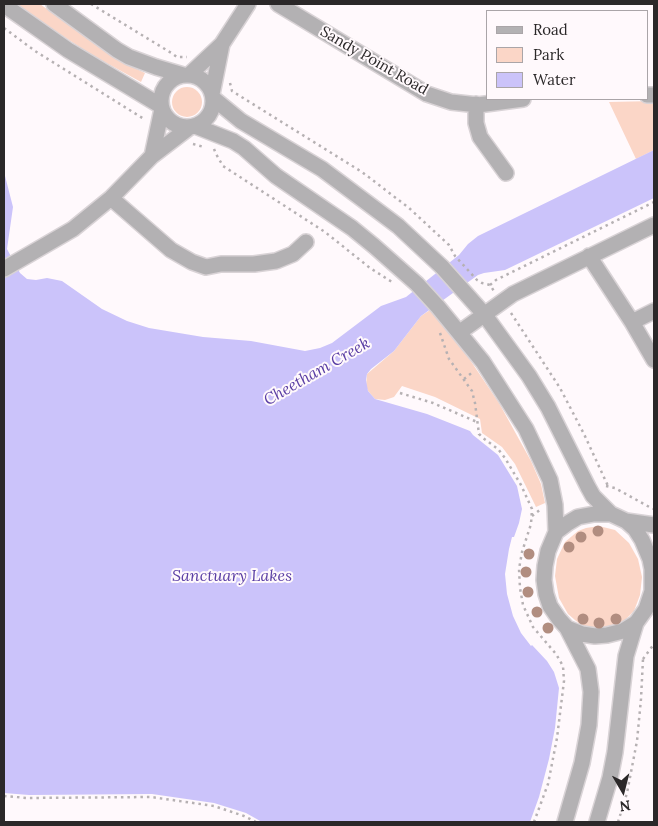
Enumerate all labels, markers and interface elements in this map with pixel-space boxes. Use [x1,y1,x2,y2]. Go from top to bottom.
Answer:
legend [486,10,648,100]
text: Road [533,20,568,39]
street label: Sandy Point Road [317,23,431,99]
text: Park [533,45,564,64]
text: Water [533,70,575,89]
water label: Cheetham Creek [261,334,373,410]
water label: Sanctuary Lakes [172,566,292,586]
north arrow [598,766,648,816]
text: N [618,796,632,816]

